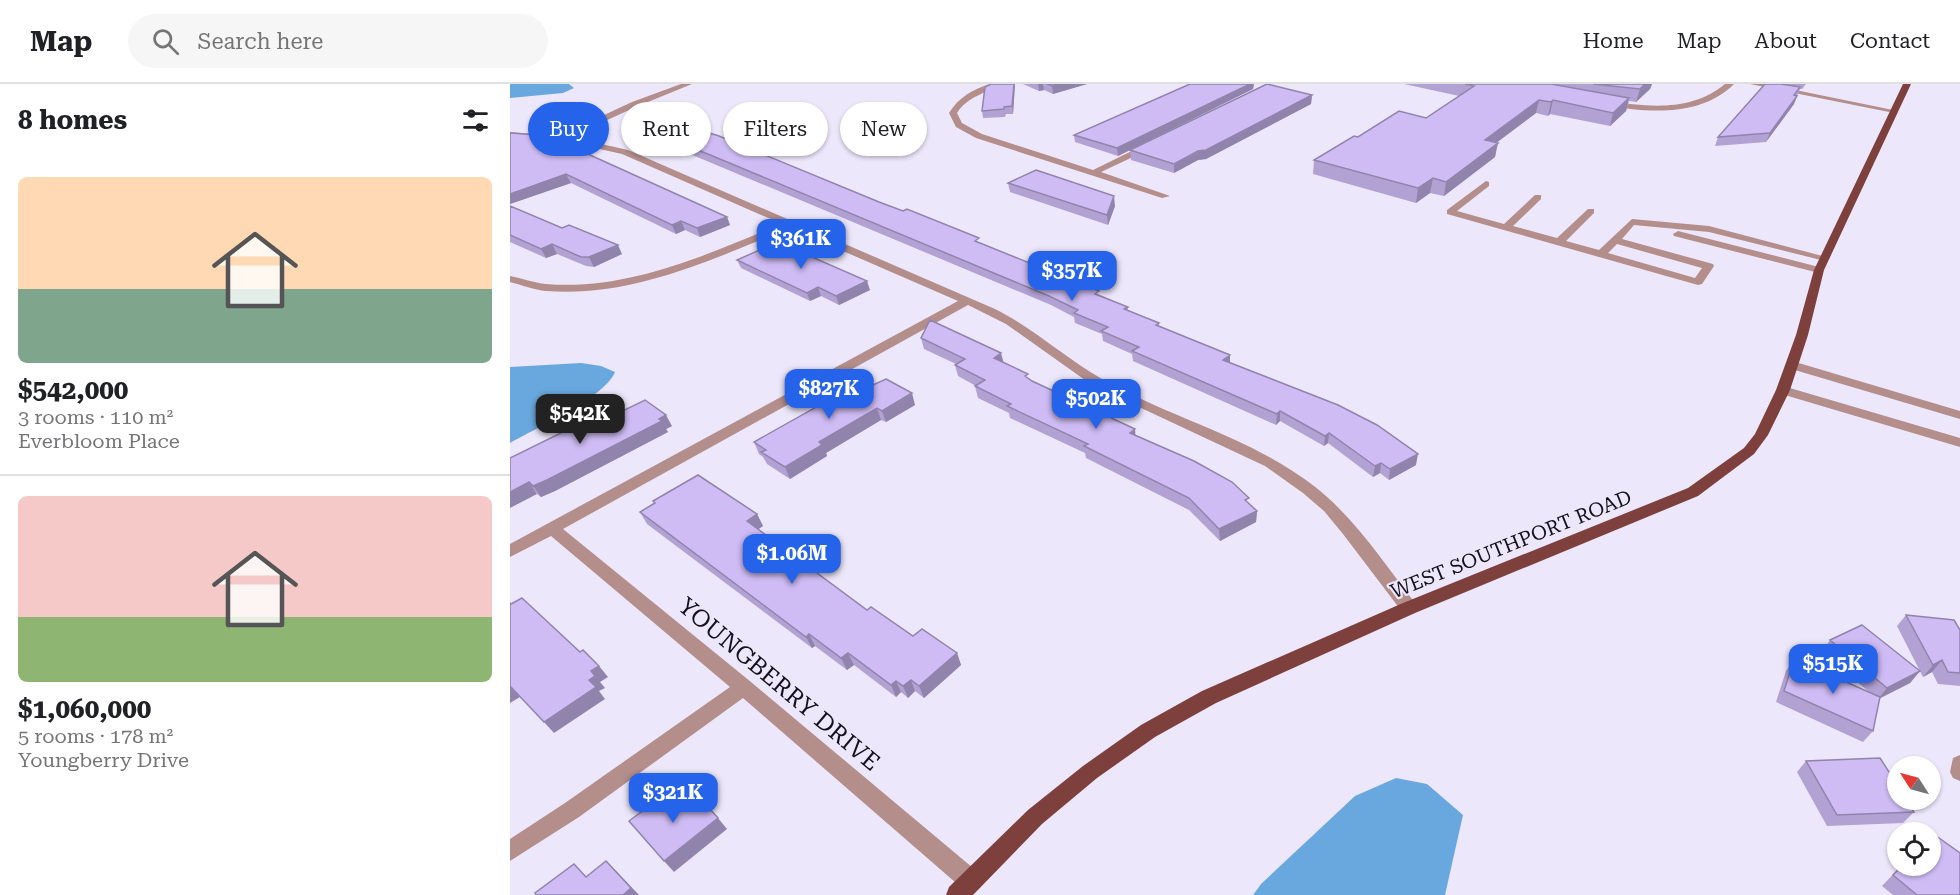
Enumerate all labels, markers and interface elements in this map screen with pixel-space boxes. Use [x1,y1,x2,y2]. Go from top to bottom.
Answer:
search box [128,14,548,68]
text: Map [30,25,92,58]
icon: search [149,25,182,58]
text: Search here [197,29,323,54]
text: Home [1583,29,1644,53]
text: Map [1677,29,1722,53]
text: About [1755,29,1817,53]
text: Contact [1850,29,1930,53]
chip: Buy [528,102,609,156]
chip: Rent [621,102,711,156]
chip: Filters [723,102,828,156]
chip: New [840,102,927,156]
icon: filters [459,104,492,137]
text: 8 homes [18,105,127,135]
icon: home [201,216,309,324]
pin: $361K [759,219,843,270]
text: $361K [771,226,831,250]
pin: $357K [1030,251,1114,302]
text: $357K [1042,258,1102,282]
pin: $827K [787,369,871,420]
text: $542,000 [18,375,128,405]
text: $827K [799,376,859,400]
pin: $502K [1054,379,1138,430]
text: $502K [1066,386,1126,410]
pin: $542K [538,394,622,445]
text: $542K [550,401,610,425]
text: 3 rooms · 110 m² [18,405,173,429]
text: Everbloom Place [18,429,180,453]
street label: WEST SOUTHPORT ROAD [1387,485,1635,603]
pin: $1.06M [743,534,841,585]
icon: home [201,535,309,643]
text: $1.06M [757,541,827,565]
street label: YOUNGBERRY DRIVE [673,592,885,776]
pin: $515K [1791,644,1875,695]
text: $515K [1803,651,1863,675]
text: $1,060,000 [18,694,151,724]
text: 5 rooms · 178 m² [18,724,173,748]
text: Youngberry Drive [18,748,189,772]
north arrow [1887,756,1941,810]
map controls [1887,756,1941,876]
pin: $321K [631,773,715,824]
text: $321K [643,780,703,804]
button: locate [1887,822,1941,876]

